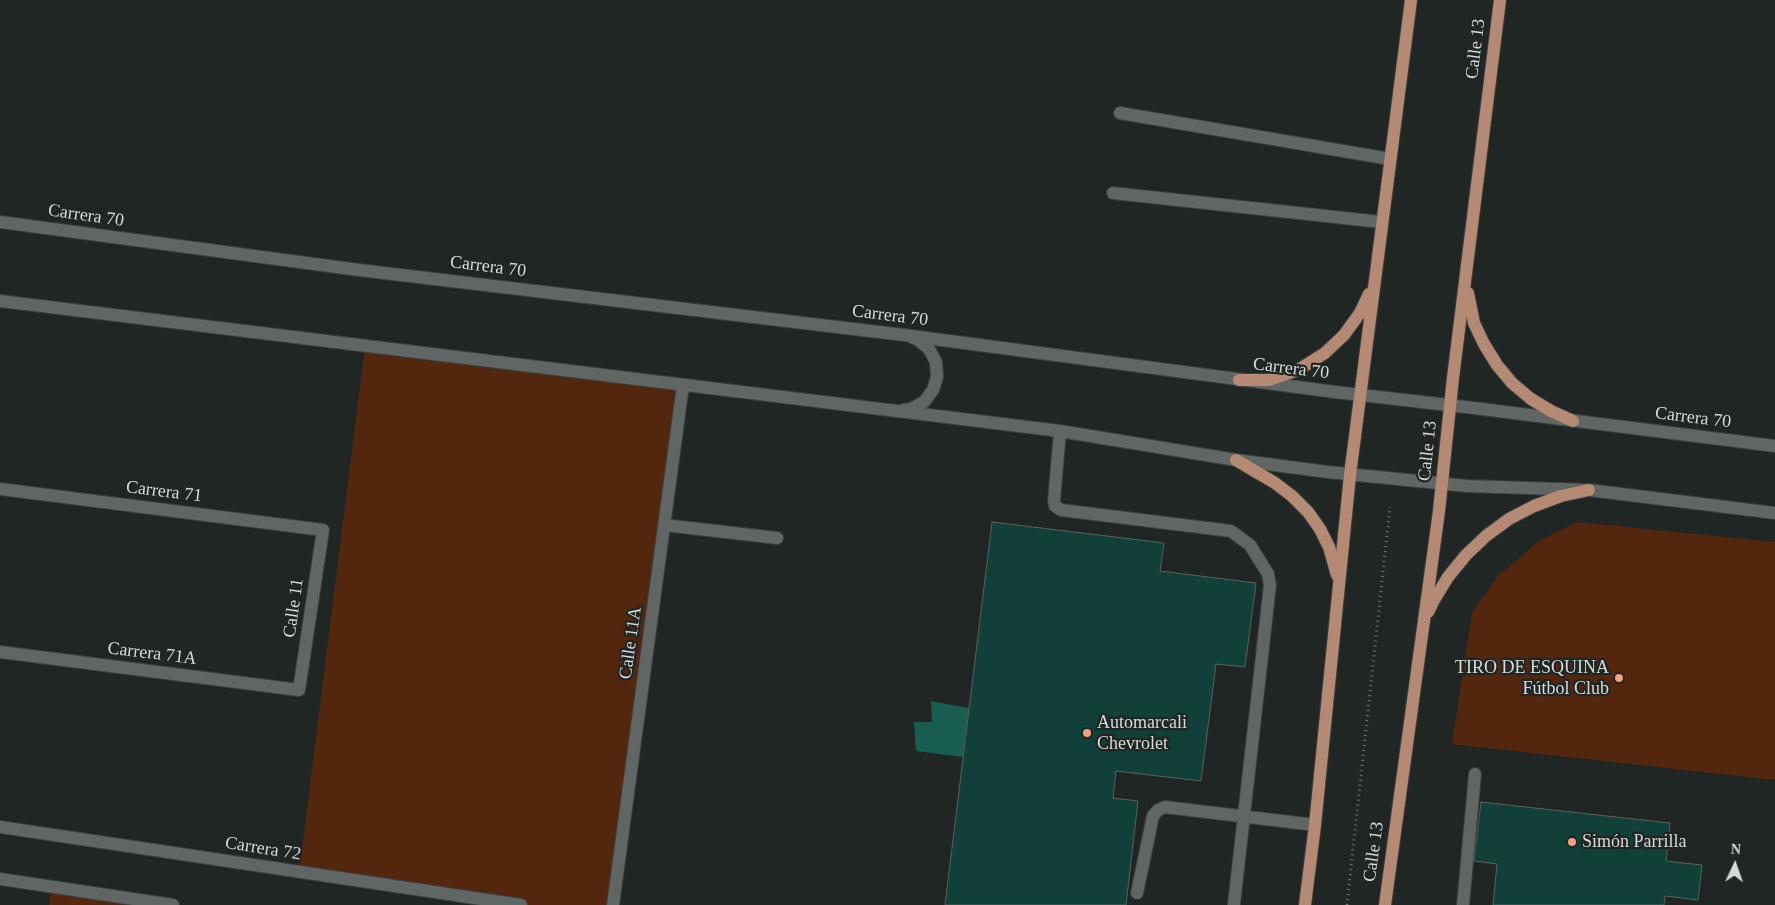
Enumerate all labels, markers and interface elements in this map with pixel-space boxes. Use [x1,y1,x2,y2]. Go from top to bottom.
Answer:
street label: Calle 13 [1462,18,1490,80]
street label: Carrera 70 [47,200,125,232]
street label: Carrera 70 [449,252,527,282]
street label: Carrera 70 [851,301,929,331]
street label: Carrera 70 [1252,354,1330,384]
street label: Carrera 70 [1654,403,1732,433]
street label: Calle 13 [1414,420,1442,482]
street label: Carrera 71 [125,477,203,507]
street label: Calle 11 [279,577,309,639]
street label: Calle 11A [615,605,647,681]
street label: Carrera 71A [106,638,198,670]
place label: TIRO DE ESQUINA Fútbol Club [1455,657,1609,700]
marker: TIRO DE ESQUINA Fútbol Club [1613,672,1625,684]
place label: Automarcali Chevrolet [1097,712,1187,754]
marker: Automarcali Chevrolet [1081,727,1093,739]
street label: Calle 13 [1359,821,1389,883]
place label: Simón Parrilla [1582,831,1686,853]
street label: Carrera 72 [224,832,302,866]
marker: Simón Parrilla [1566,836,1578,848]
north arrow [1710,840,1760,890]
text: N [1730,842,1741,857]

